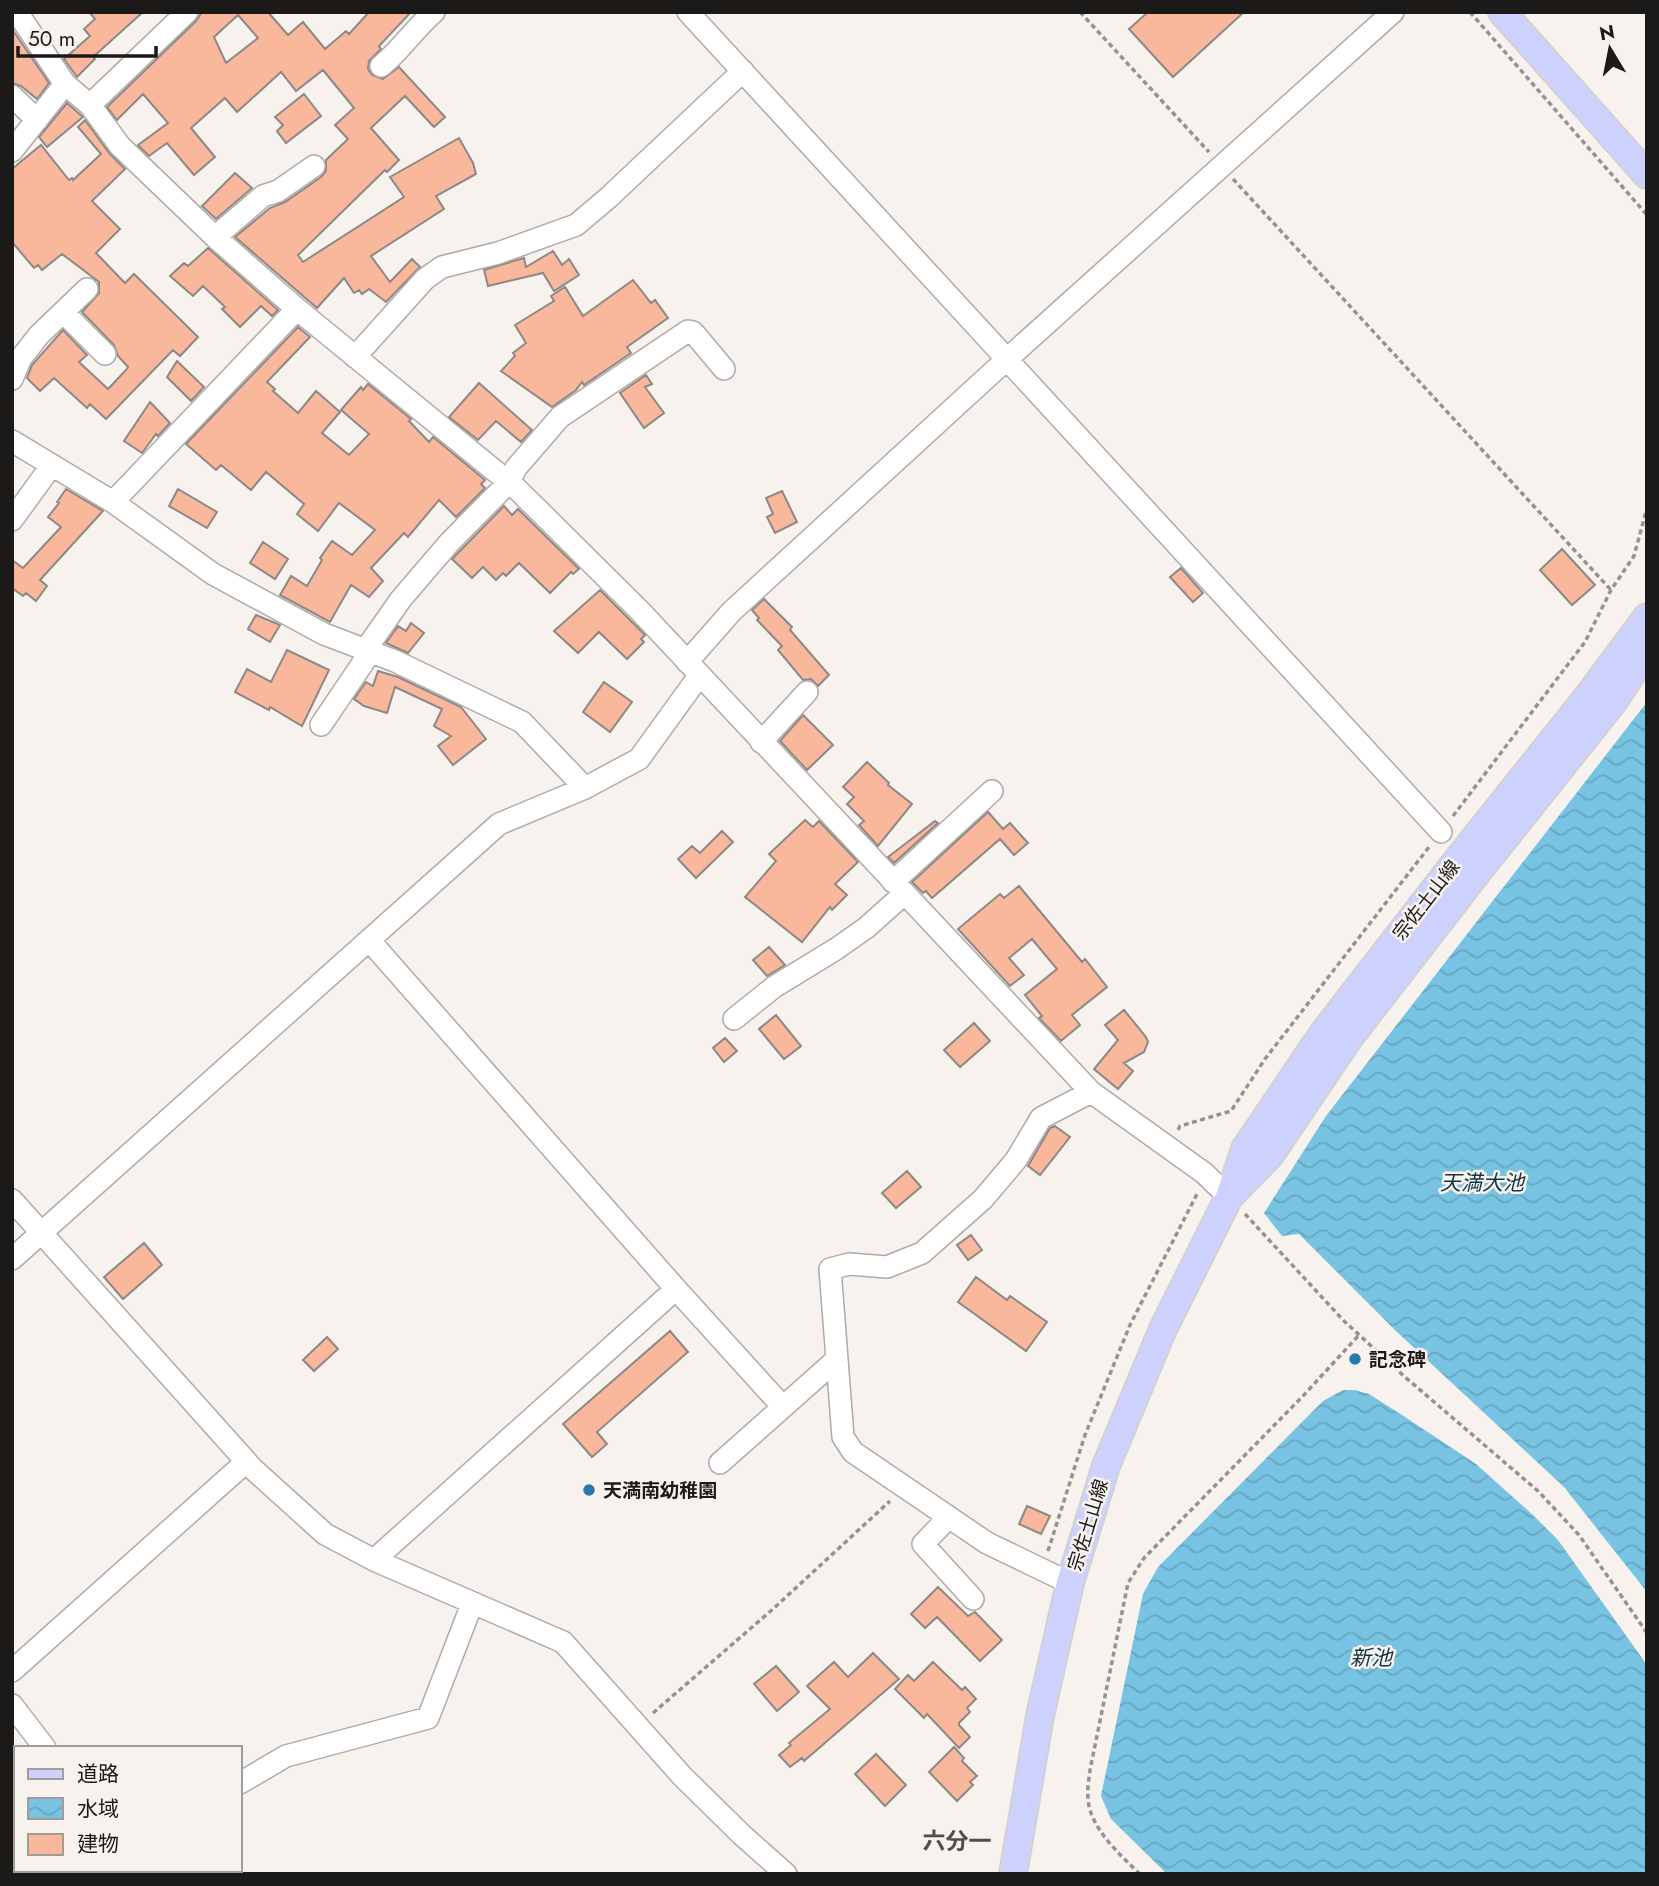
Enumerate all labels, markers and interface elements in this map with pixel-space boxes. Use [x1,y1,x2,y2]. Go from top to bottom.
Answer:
scale bar [18,14,156,58]
north arrow [1575,14,1645,84]
text: N [1597,18,1617,47]
text: 50 m [28,24,75,54]
street label: 宗佐土山線 [1386,854,1466,946]
water label: 天満大池 [1440,1168,1526,1198]
place label: 記念碑 [1369,1346,1426,1373]
marker: 記念碑 [1347,1351,1363,1367]
street label: 宗佐土山線 [1061,1476,1115,1574]
place label: 天満南幼稚園 [603,1477,717,1504]
marker: 天満南幼稚園 [581,1482,597,1498]
water label: 新池 [1350,1643,1394,1673]
legend [14,1746,242,1872]
text: 道路 [77,1759,119,1789]
text: 水域 [77,1794,119,1824]
district label: 六分一 [923,1824,992,1858]
text: 建物 [77,1829,119,1859]

